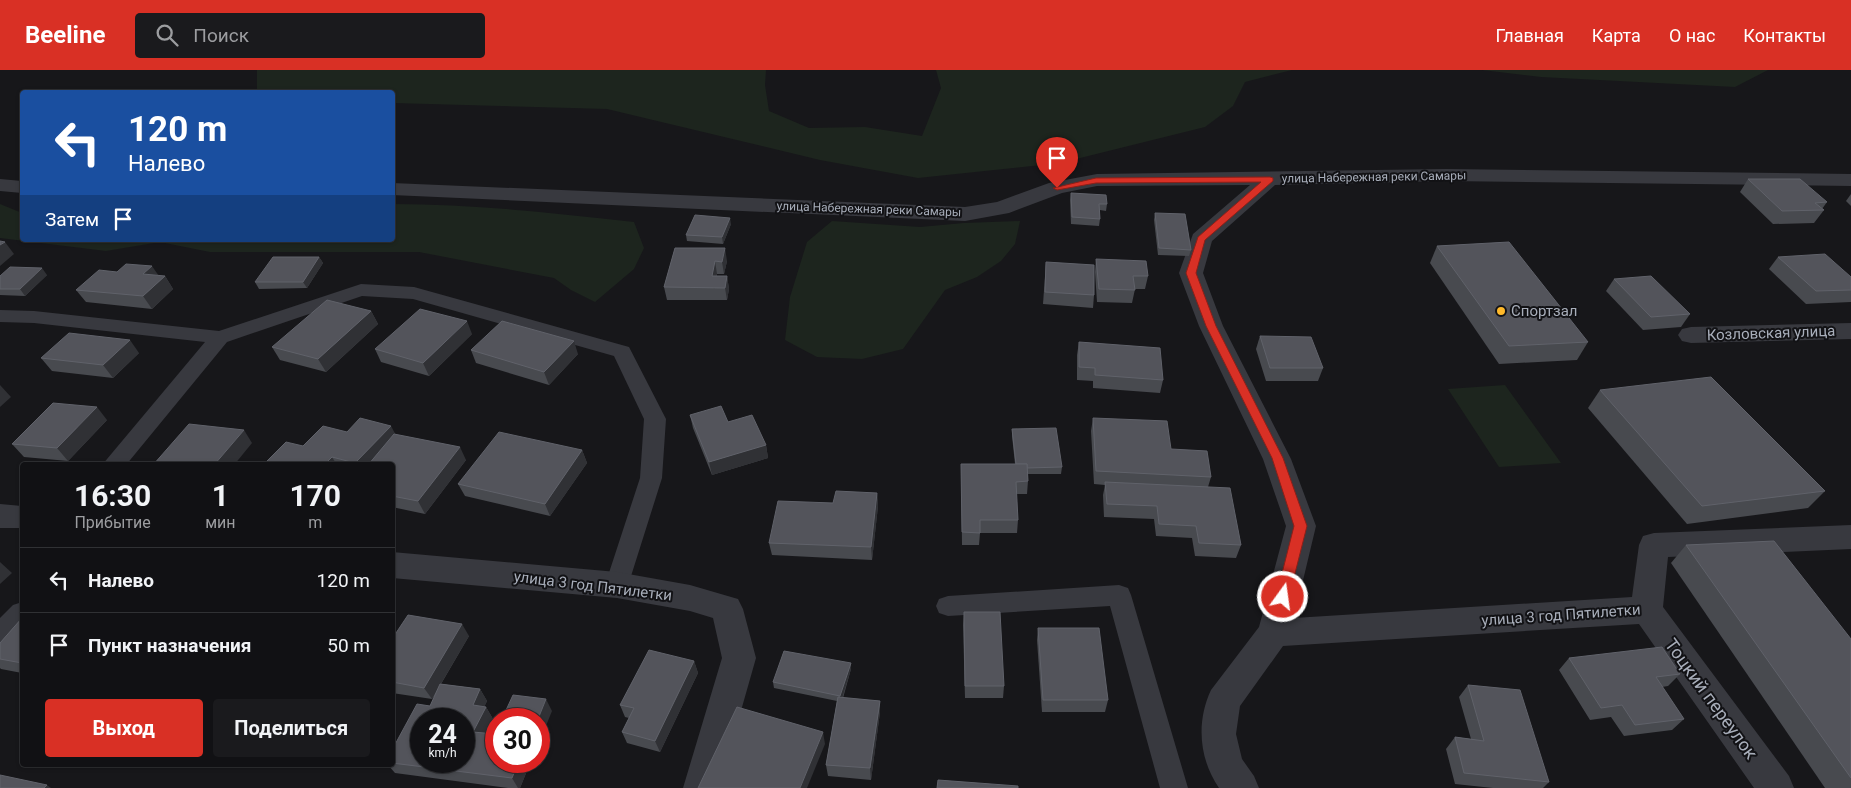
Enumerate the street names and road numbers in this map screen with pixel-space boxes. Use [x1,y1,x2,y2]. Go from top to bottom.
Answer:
street label: улица Набережная реки Самары [1282,168,1466,186]
street label: улица Набережная реки Самары [776,199,962,219]
street label: Козловская улица [1706,322,1836,344]
street label: улица 3 год Пятилетки [513,567,673,605]
street label: улица 3 год Пятилетки [1481,600,1641,630]
street label: Тоцкий переулок [1661,634,1762,763]

